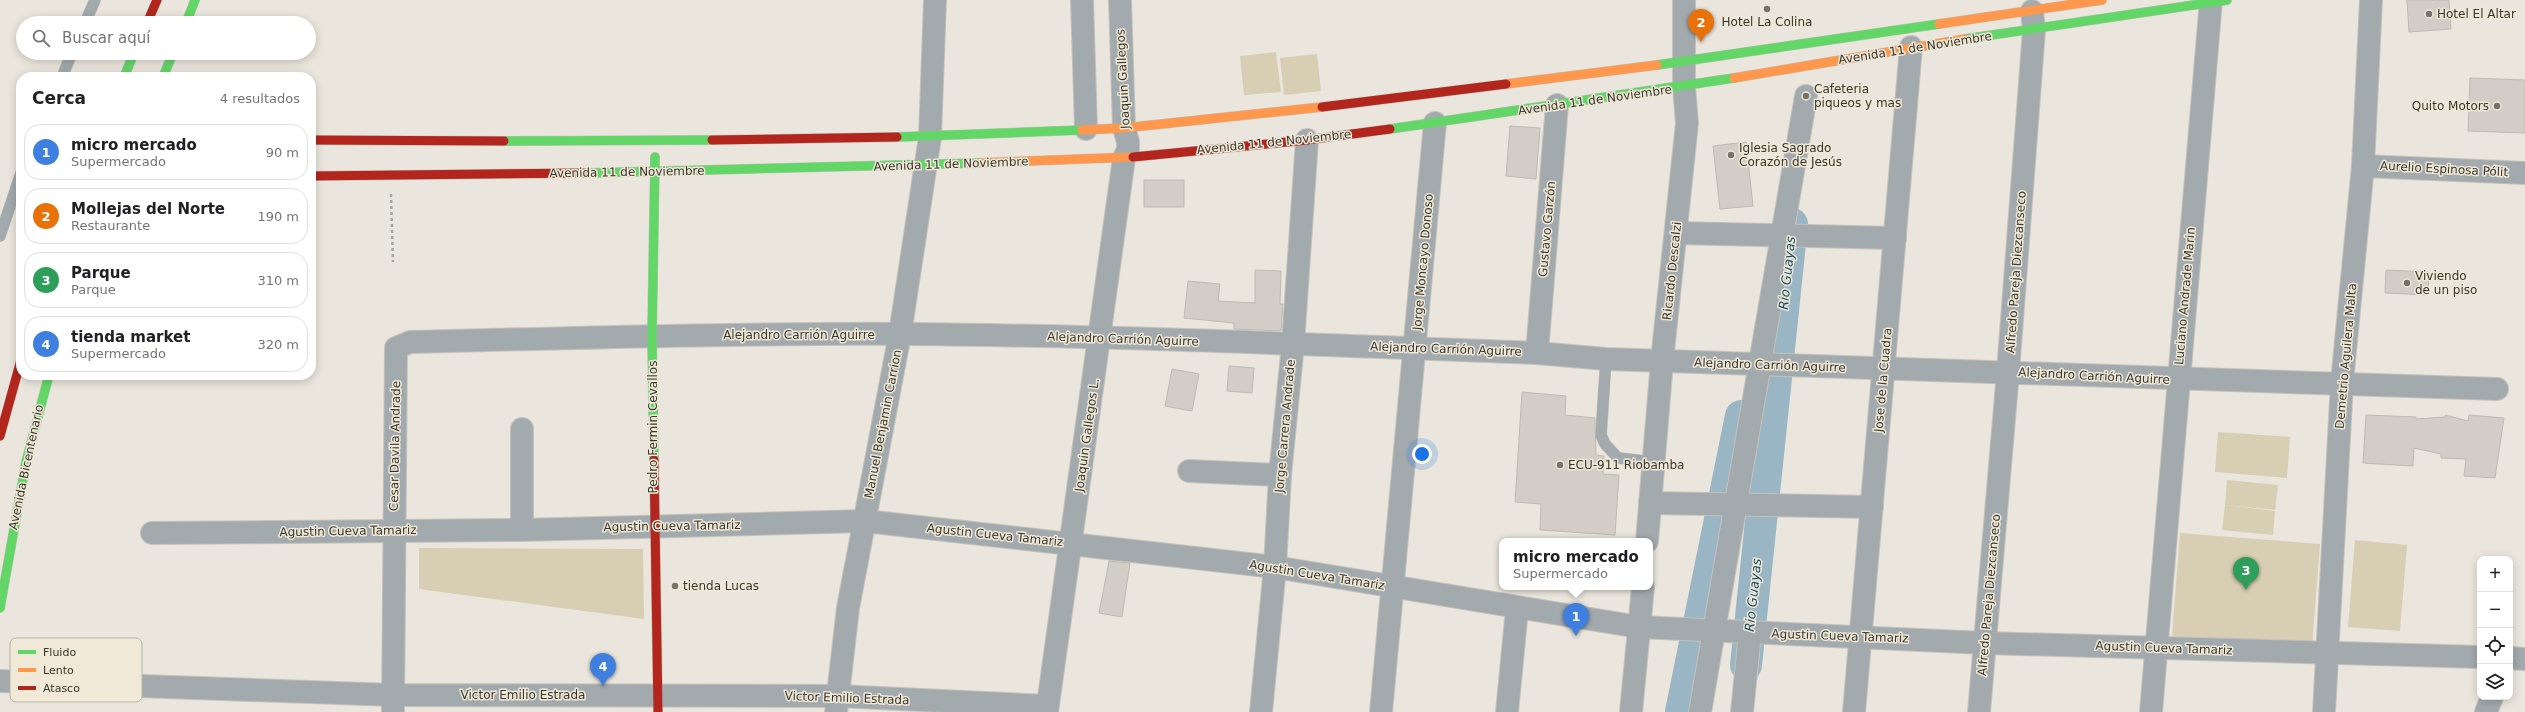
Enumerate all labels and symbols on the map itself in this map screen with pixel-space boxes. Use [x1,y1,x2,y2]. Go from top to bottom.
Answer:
marker: Hotel La Colina [1762,4,1772,14]
place label: Hotel El Altar [2437,7,2516,21]
pin: 2 [1688,9,1714,42]
marker: Hotel El Altar [2424,9,2434,19]
place label: Hotel La Colina [1722,15,1812,29]
street label: Joaquin Gallegos [1113,29,1133,130]
street label: Avenida 11 de Noviembre [1837,29,1993,67]
street label: Avenida 11 de Noviembre [1517,82,1673,118]
place label: Cafeteria piqueos y mas [1814,82,1901,110]
marker: Cafeteria piqueos y mas [1801,91,1811,101]
place label: Quito Motors [2412,99,2489,113]
marker: Quito Motors [2492,101,2502,111]
street label: Avenida 11 de Noviembre [1196,127,1352,157]
place label: Iglesia Sagrado Corazón de Jesús [1739,141,1842,169]
marker: Iglesia Sagrado Corazón de Jesús [1726,150,1736,160]
street label: Avenida 11 de Noviembre [873,154,1029,174]
street label: Aurelio Espinosa Pólit [2380,159,2509,179]
street label: Avenida 11 de Noviembre [549,164,705,180]
street label: Gustavo Garzón [1536,180,1558,278]
street label: Alfredo Pareja Diezcanseco [2003,190,2029,354]
street label: Jorge Moncayo Donoso [1410,193,1436,332]
street label: Ricardo Descalzi [1660,221,1684,321]
street label: Luciano Andrade Marin [2172,227,2198,365]
water label: Rio Guayas [1776,235,1798,310]
place label: Viviendo de un piso [2415,269,2477,297]
marker: Viviendo de un piso [2402,278,2412,288]
street label: Demetrio Aguilera Malta [2333,282,2359,430]
street label: Jose de la Cuadra [1871,327,1895,434]
street label: Alejandro Carrión Aguirre [723,328,875,342]
street label: Alejandro Carrión Aguirre [1047,329,1199,349]
street label: Alejandro Carrión Aguirre [1370,339,1522,359]
street label: Manuel Benjamin Carrion [862,348,904,500]
street label: Alejandro Carrión Aguirre [1694,355,1846,375]
street label: Jorge Carrera Andrade [1272,359,1298,494]
street label: Pedro Fermin Cevallos [646,361,660,493]
street label: Alejandro Carrión Aguirre [2018,365,2170,387]
street label: Joaquin Gallegos L. [1072,377,1102,494]
street label: Cesar Davila Andrade [387,381,403,511]
street label: Avenida Bicentenario [6,403,46,531]
your location [1412,444,1432,464]
place label: ECU-911 Riobamba [1568,458,1684,472]
marker: ECU-911 Riobamba [1555,460,1565,470]
street label: Alfredo Pareja Diezcanseco [1975,513,2003,677]
street label: Agustin Cueva Tamariz [603,518,741,534]
street label: Agustin Cueva Tamariz [926,521,1064,549]
street label: Agustin Cueva Tamariz [279,523,417,539]
street label: Agustin Cueva Tamariz [1248,557,1386,593]
water label: Rio Guayas [1742,557,1764,632]
pin: 3 [2233,557,2259,590]
place label: tienda Lucas [683,579,759,593]
marker: tienda Lucas [670,581,680,591]
pin: 1 [1563,603,1589,636]
street label: Agustin Cueva Tamariz [1771,627,1909,645]
legend [10,638,142,702]
street label: Agustin Cueva Tamariz [2095,639,2233,657]
text: Fluido [43,646,76,659]
pin: 4 [590,653,616,686]
text: Lento [43,664,74,677]
text: Atasco [43,682,80,695]
street label: Victor Emilio Estrada [461,688,585,702]
street label: Victor Emilio Estrada [784,689,910,707]

